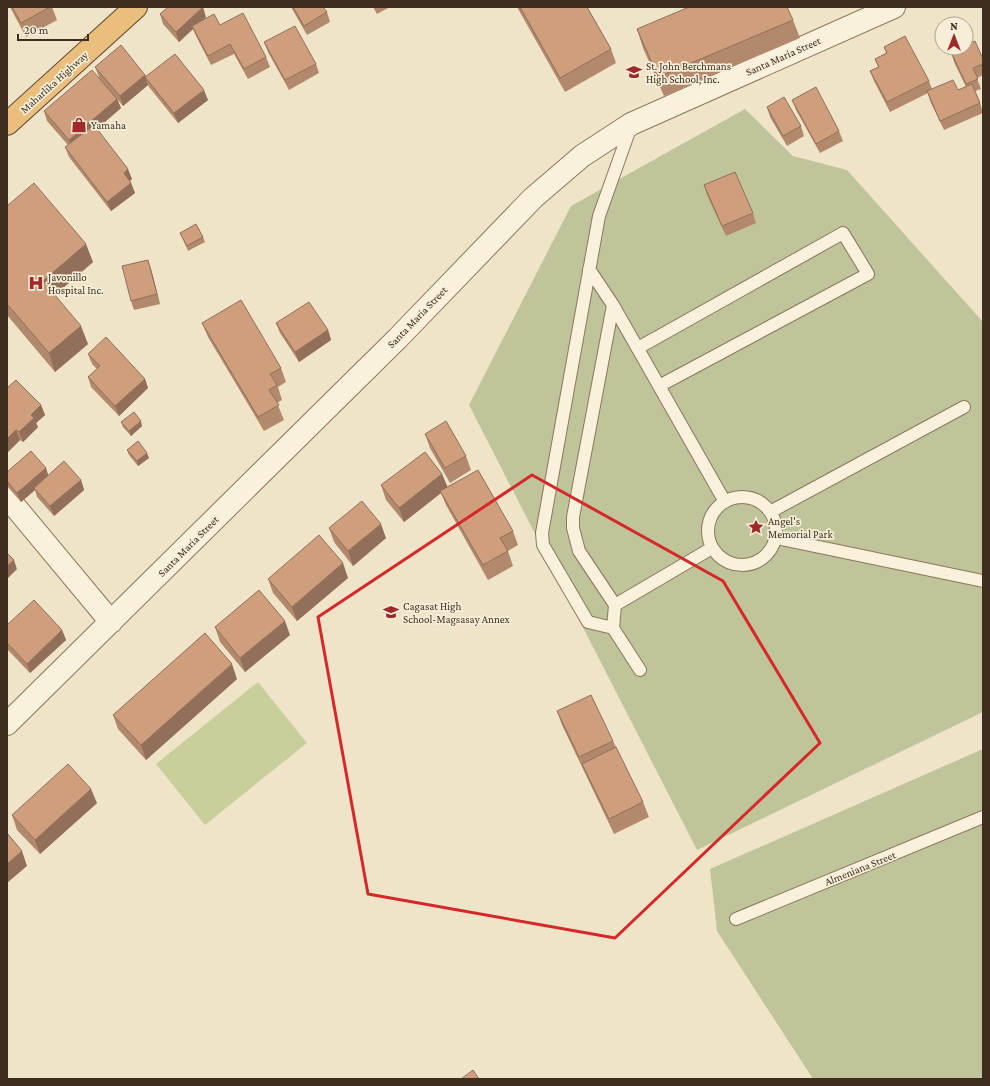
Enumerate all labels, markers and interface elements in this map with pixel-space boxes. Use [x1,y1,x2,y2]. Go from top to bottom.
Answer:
scale bar [18,16,88,42]
north arrow [934,16,974,56]
text: N [950,20,958,32]
text: 20 m [24,23,49,37]
street label: Santa Maria Street [744,34,823,78]
street label: Maharlika Highway [18,48,92,116]
place label: St. John Berchmans High School, Inc. [646,60,731,86]
school or university icon: St. John Berchmans High School, Inc. [625,63,643,81]
shop icon: Yamaha [70,116,88,134]
place label: Yamaha [91,119,126,131]
place label: Javonillo Hospital Inc. [47,271,104,297]
hospital icon: Javonillo Hospital Inc. [27,274,45,292]
street label: Santa Maria Street [385,284,450,350]
street label: Santa Maria Street [155,513,221,579]
place label: Angel's Memorial Park [768,515,833,540]
place icon: Angel's Memorial Park [747,518,765,536]
place label: Cagasat High School-Magsasay Annex [403,600,510,626]
school or university icon: Cagasat High School-Magsasay Annex [382,603,400,621]
street label: Almeniana Street [823,848,898,888]

